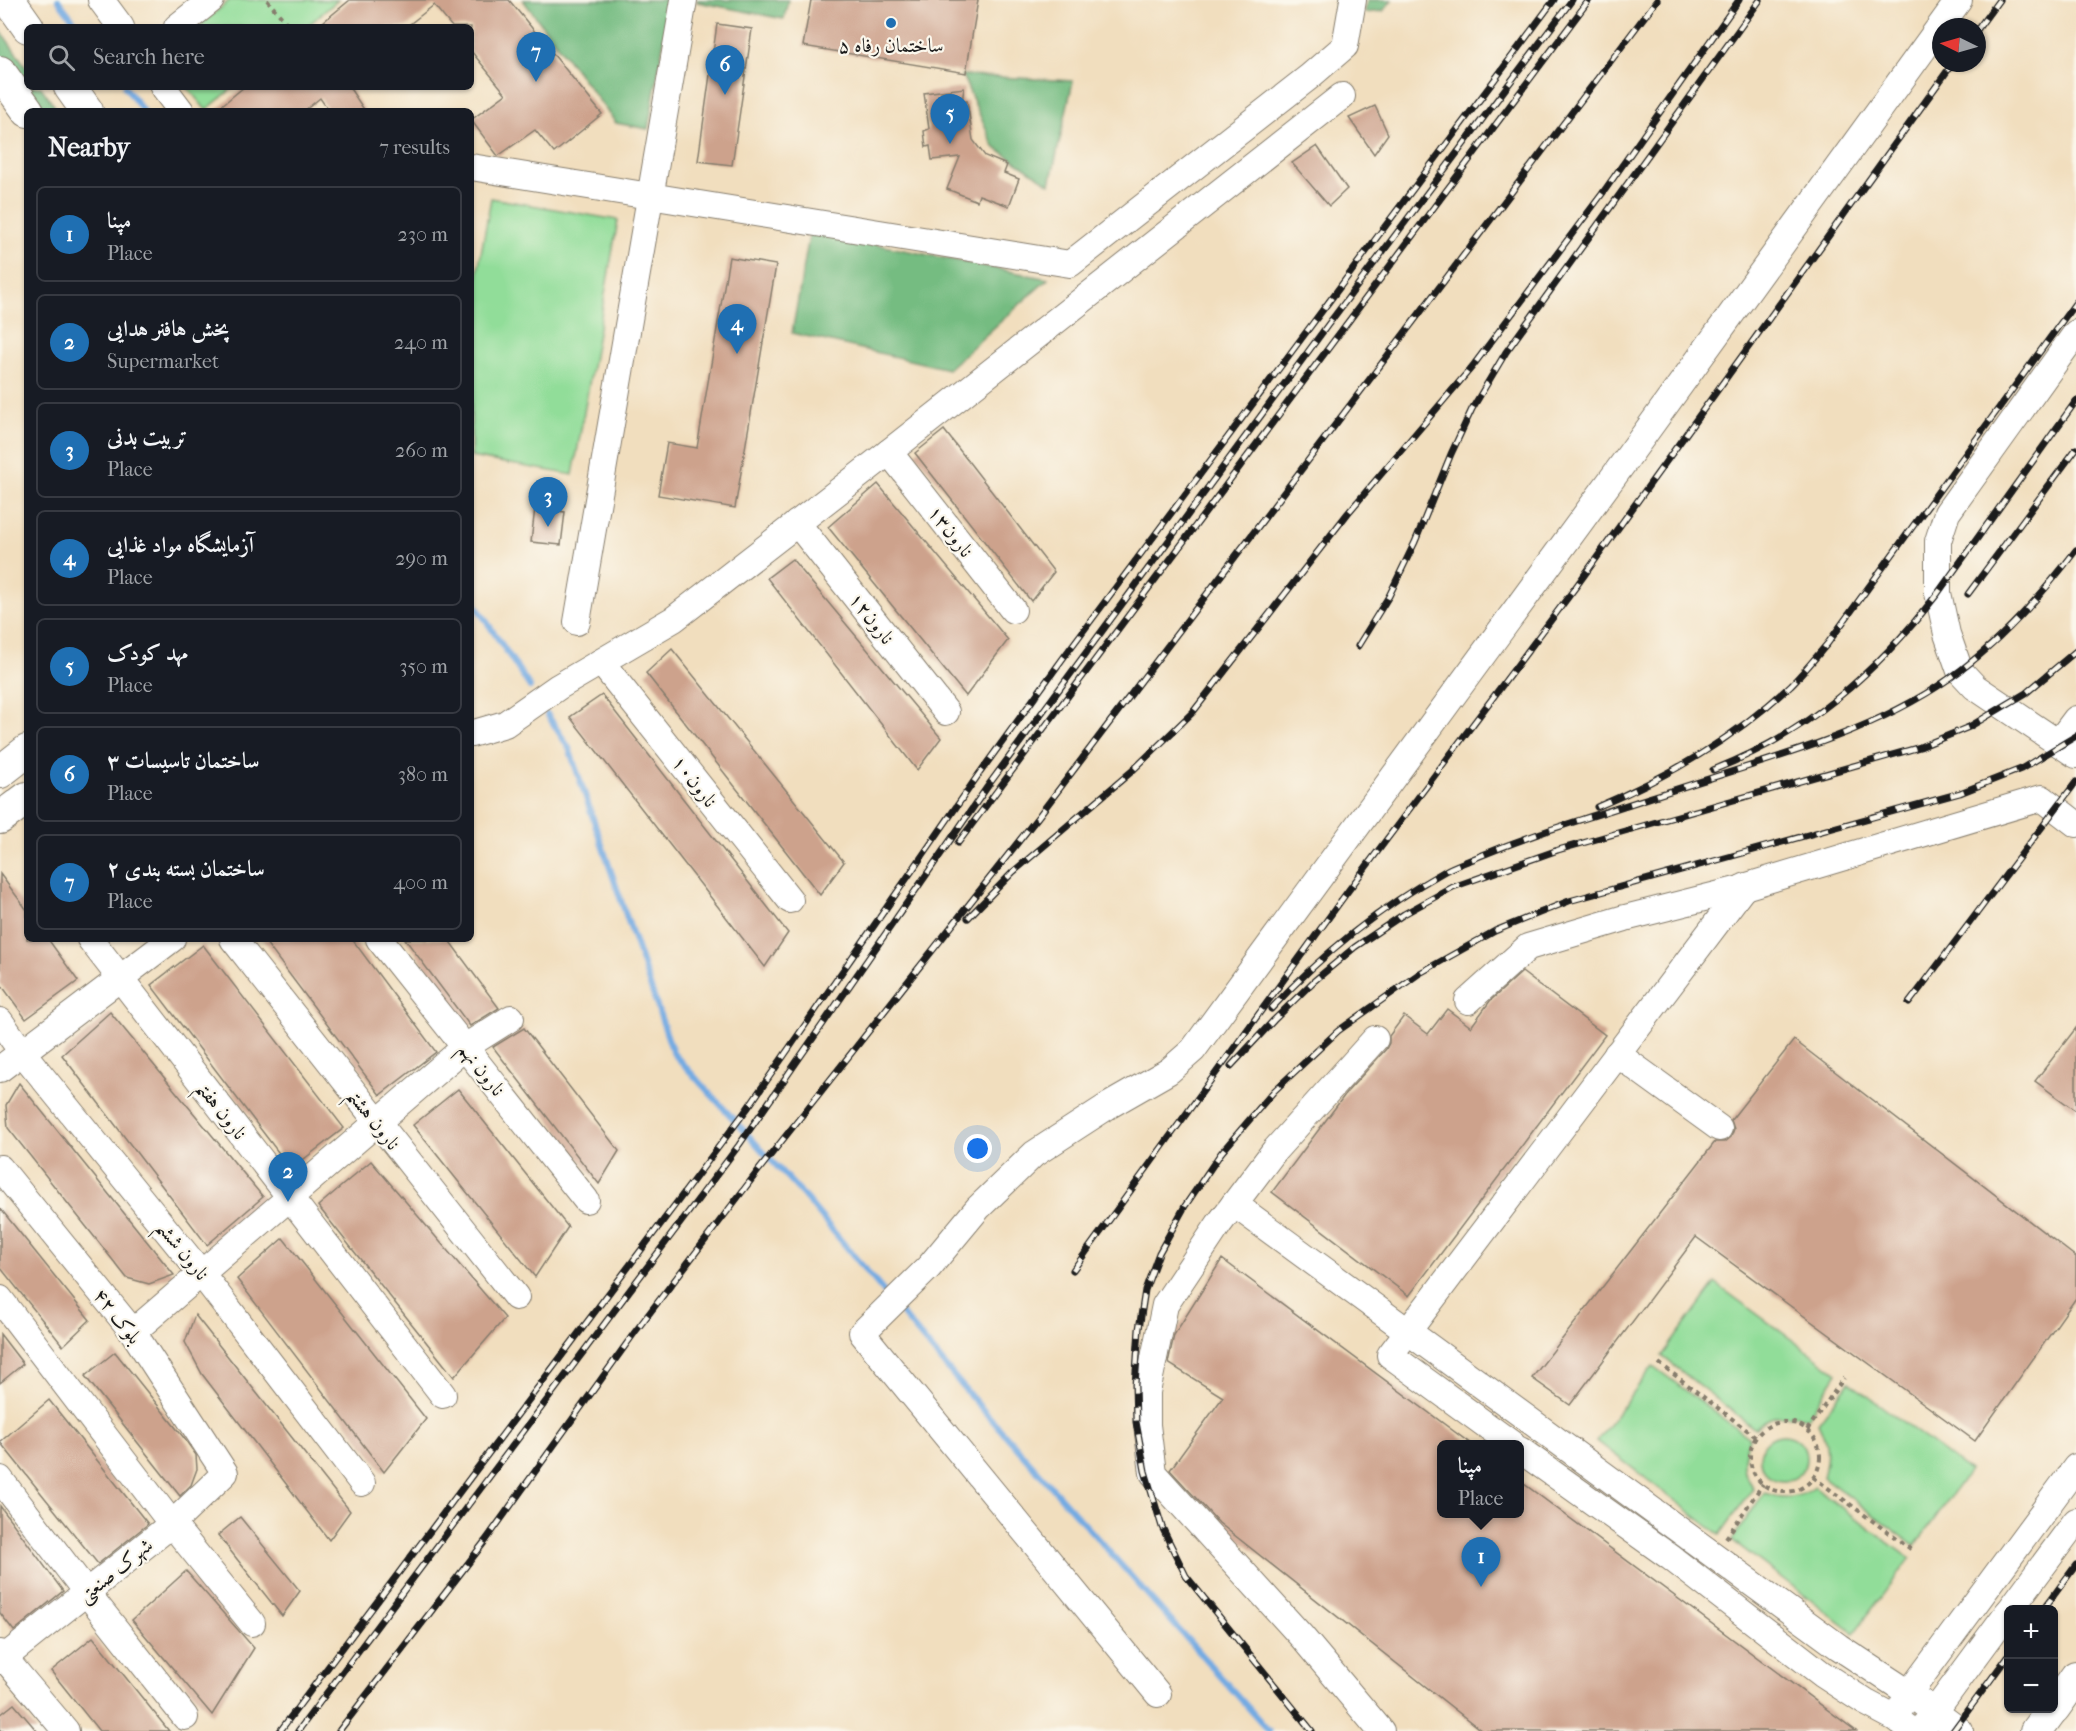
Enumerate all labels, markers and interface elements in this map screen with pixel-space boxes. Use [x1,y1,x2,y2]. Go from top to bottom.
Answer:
marker: ۵ ساختمان رفاه [884,16,898,30]
north arrow [1932,18,1986,72]
search box [24,24,474,90]
pin: 7 [516,32,556,82]
place label: ۵ ساختمان رفاه [838,34,944,57]
icon: search [45,41,78,74]
text: Search here [93,44,205,70]
pin: 6 [706,46,744,95]
pin: 5 [930,94,970,144]
text: Nearby [48,132,130,163]
text: 7 results [379,136,450,159]
text: مپنا [107,208,131,234]
text: 1 [66,223,73,246]
text: 230 m [398,223,448,246]
text: Place [107,242,153,265]
pin: 4 [718,304,756,354]
text: پخش هافنر هدایی [107,316,229,342]
text: 2 [64,331,75,354]
text: 240 m [394,331,448,354]
text: Supermarket [107,350,219,373]
text: تربیت بدنی [107,424,187,450]
text: 3 [65,439,74,462]
text: 260 m [395,439,448,462]
text: Place [107,458,153,481]
pin: 3 [528,478,568,527]
street label: نارون۱۳ [923,501,978,562]
text: آزمایشگاه مواد غذایی [107,532,254,558]
text: 4 [64,547,75,570]
text: 290 m [395,547,448,570]
text: Place [107,566,153,589]
street label: نارون۱۲ [844,588,899,649]
text: مهد کودک [107,640,188,666]
text: 5 [65,655,74,678]
text: 350 m [399,655,448,678]
text: Place [107,674,153,697]
text: ۳ ساختمان تاسیسات [107,748,259,774]
street label: نارون۱۰ [667,751,722,812]
text: 6 [64,763,75,786]
text: 380 m [398,763,448,786]
text: Place [107,782,153,805]
text: ۲ ساختمان بسته بندی [107,856,265,882]
text: 7 [65,871,74,894]
text: 400 m [393,871,448,894]
text: Place [107,890,153,913]
street label: نارون نهم [448,1038,510,1105]
street label: نارون هفتم [185,1076,252,1149]
street label: نارون هشتم [336,1084,405,1160]
your location [963,1134,992,1163]
pin: 2 [268,1152,308,1202]
street label: نارون ششم [145,1216,214,1290]
street label: بلوک ۴۲ [88,1284,146,1349]
popup [1437,1440,1524,1518]
text: مپنا [1458,1453,1482,1479]
text: Place [1458,1487,1503,1510]
street label: شهرک صنعتی [73,1533,159,1610]
pin: 1 [1462,1538,1500,1587]
map controls [2004,1605,2058,1713]
button: + [2004,1605,2058,1659]
button: − [2004,1659,2058,1713]

